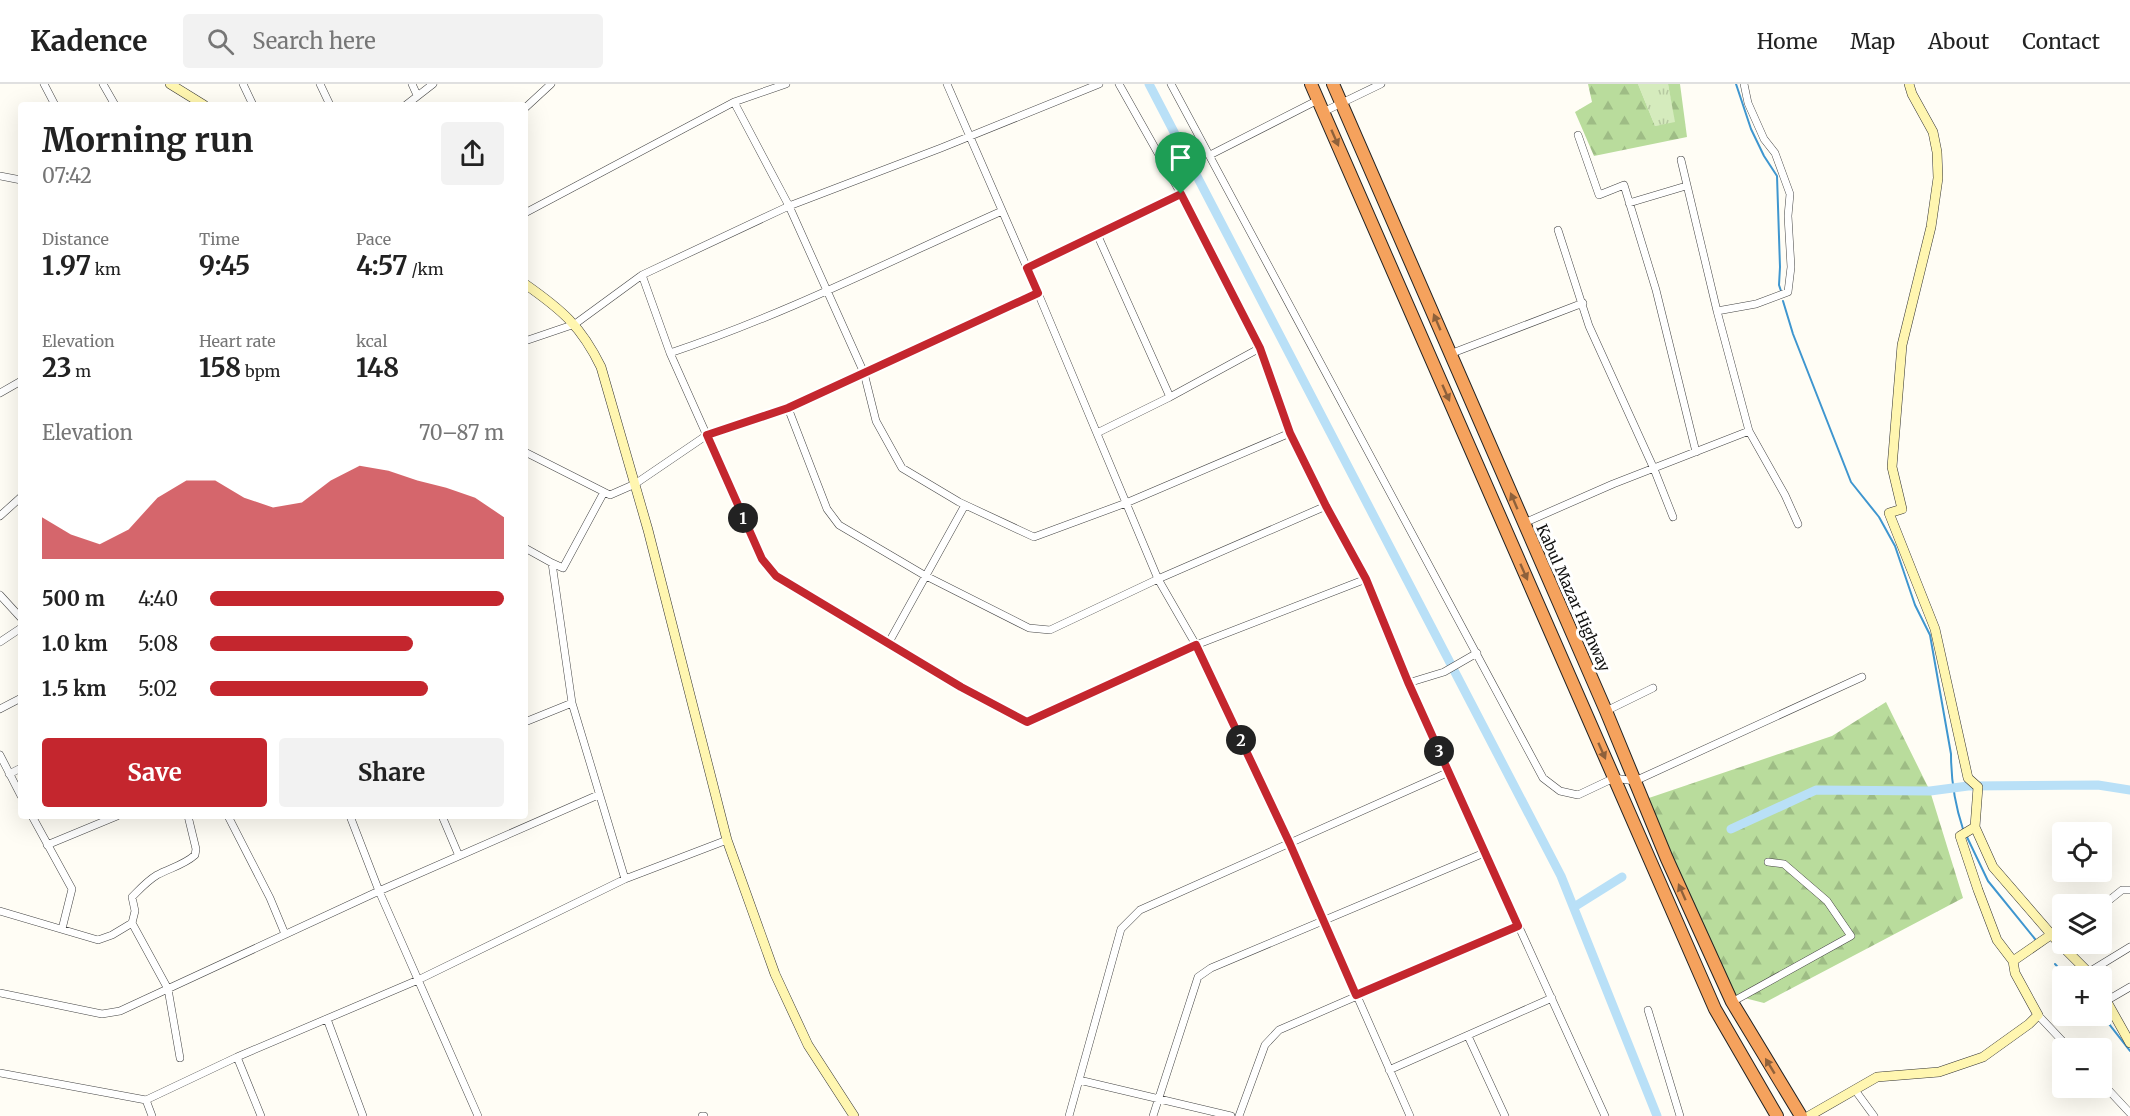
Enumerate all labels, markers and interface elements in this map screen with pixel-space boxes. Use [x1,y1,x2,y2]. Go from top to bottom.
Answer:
search box [183,14,603,68]
text: Kadence [30,23,147,59]
icon: search [204,25,237,58]
text: Search here [252,27,376,55]
text: Home [1757,28,1817,55]
text: Map [1850,28,1895,55]
text: About [1928,28,1989,55]
text: Contact [2022,28,2100,55]
text: Morning run [42,120,253,161]
button: share [441,122,504,185]
one-way arrow [1330,129,1340,147]
pin [1155,132,1206,194]
icon: arrive [1164,141,1197,174]
text: 07:42 [42,163,92,188]
text: Distance [42,229,109,249]
text: Time [199,229,240,249]
text: Pace [356,229,391,249]
text: 1.97 [42,249,91,282]
text: 9:45 [199,249,250,282]
text: 4:57 [356,249,408,282]
text: km [91,259,121,279]
text: /km [408,259,444,279]
one-way arrow [1432,313,1441,331]
text: Elevation [42,331,115,351]
text: Heart rate [199,331,276,351]
text: kcal [356,331,387,351]
text: 23 [42,351,72,384]
text: 158 [199,351,241,384]
text: 148 [356,351,399,384]
text: m [72,361,91,381]
text: bpm [241,361,280,381]
one-way arrow [1441,385,1451,403]
text: Elevation [42,420,133,445]
text: 70–87 m [419,420,504,445]
one-way arrow [1509,492,1518,510]
pin: 1 [728,503,758,533]
text: 1 [739,508,747,528]
street label: Kabul Mazar Highway [1532,521,1615,675]
one-way arrow [1520,563,1529,581]
text: 500 m [42,586,105,611]
text: 4:40 [138,586,178,611]
text: 1.0 km [42,631,108,656]
text: 5:08 [138,631,178,656]
text: 1.5 km [42,676,106,701]
text: 5:02 [138,676,178,701]
pin: 2 [1226,725,1256,755]
text: 2 [1236,730,1246,750]
pin: 3 [1424,736,1454,766]
button: Save [42,738,267,807]
button: Share [279,738,504,807]
text: 3 [1434,741,1444,761]
one-way arrow [1597,742,1607,760]
map controls [2052,822,2112,1098]
button: locate [2052,822,2112,882]
one-way arrow [1677,883,1687,901]
button: layers [2052,894,2112,954]
button: + [2052,966,2112,1026]
button: − [2052,1038,2112,1098]
one-way arrow [1765,1058,1776,1074]

